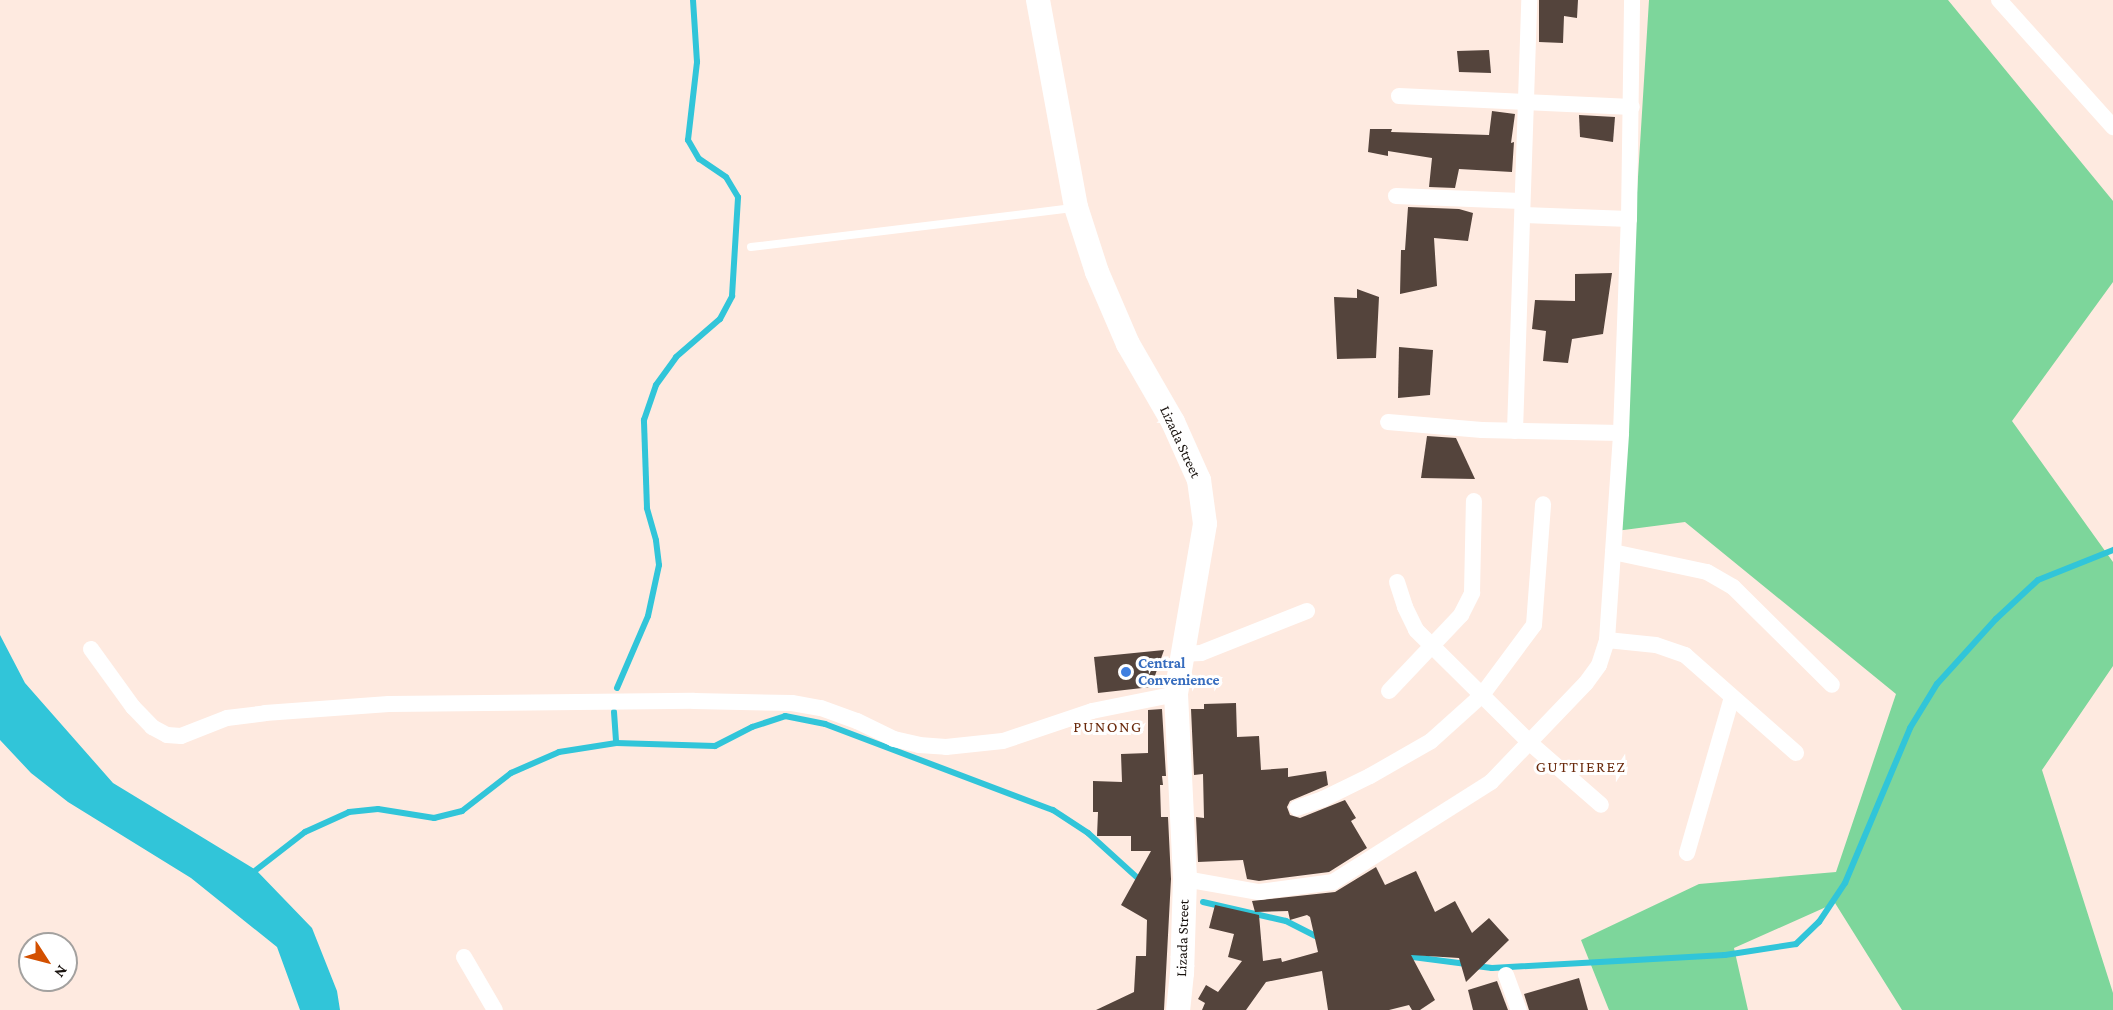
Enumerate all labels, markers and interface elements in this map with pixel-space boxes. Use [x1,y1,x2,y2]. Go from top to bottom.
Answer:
street label: Lizada Street [1155,403,1205,481]
place label: Central Convenience [1138,654,1220,689]
marker: Central Convenience [1119,665,1133,679]
district label: PUNONG [1073,717,1143,737]
district label: GUTTIEREZ [1536,757,1626,777]
street label: Lizada Street [1173,899,1193,977]
north arrow [18,932,78,992]
text: N [51,962,71,981]

